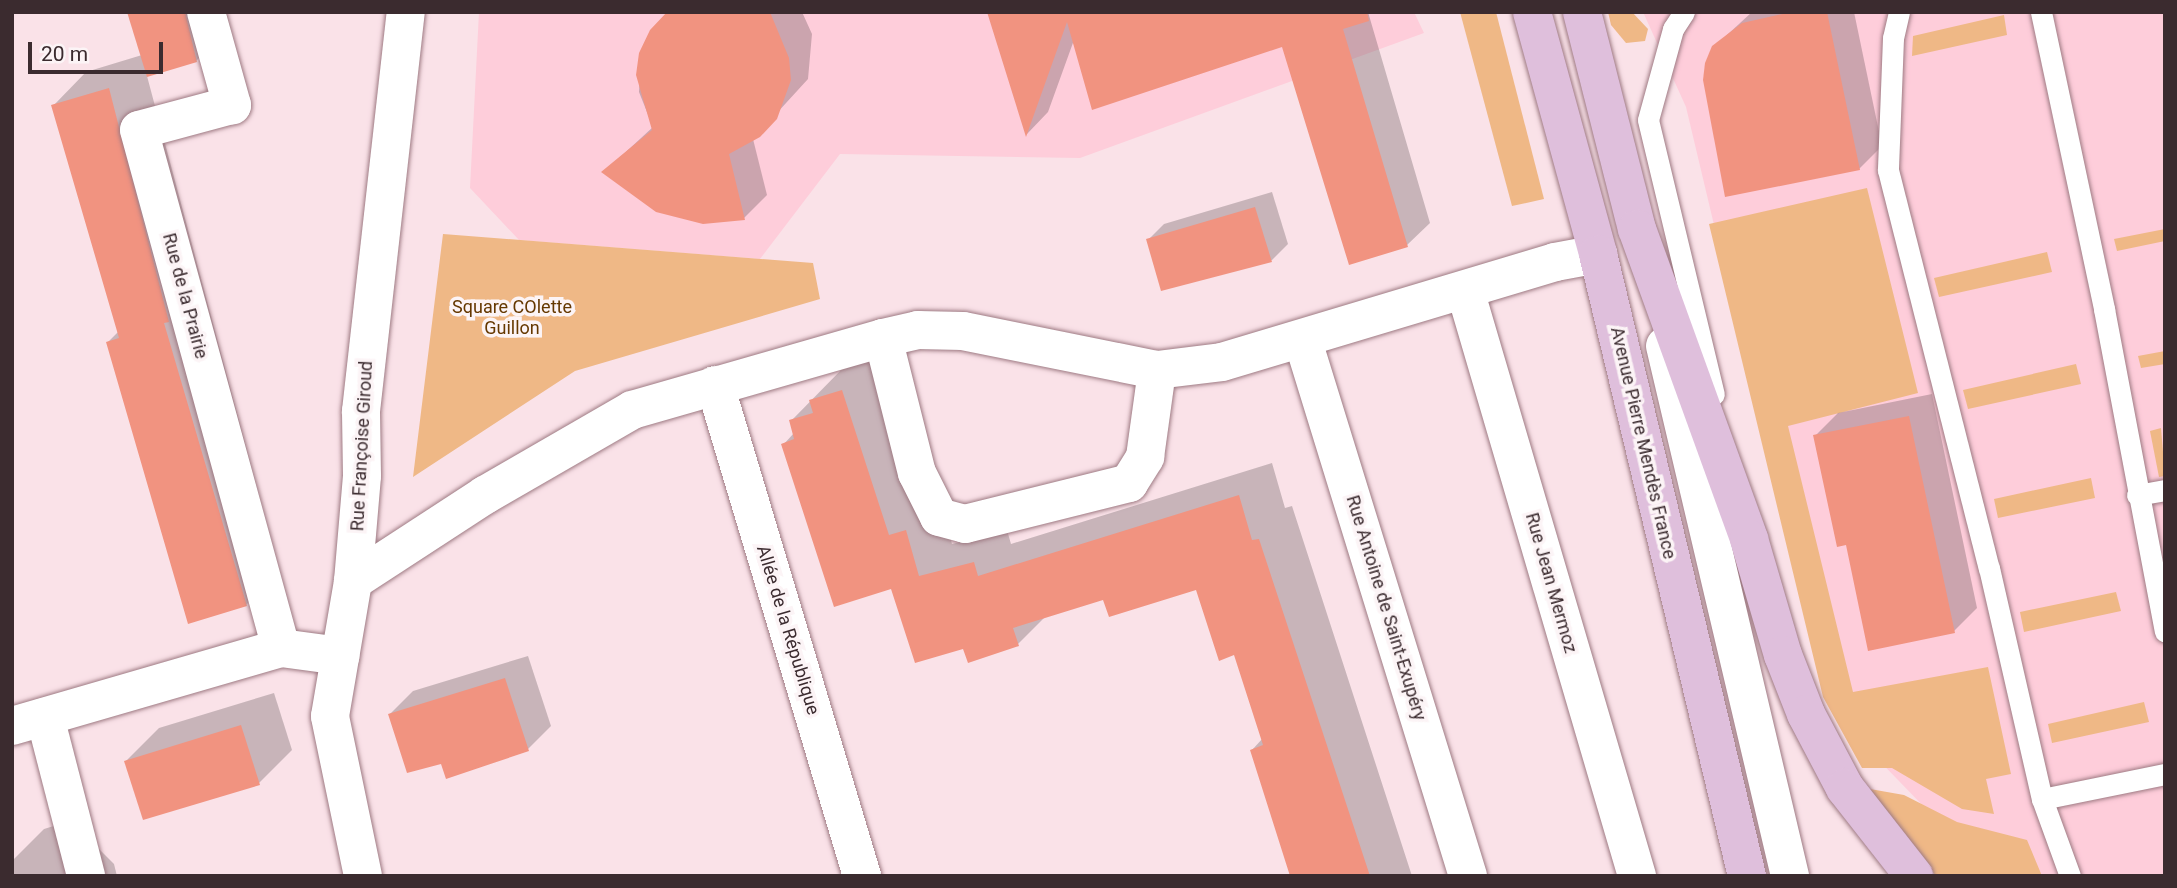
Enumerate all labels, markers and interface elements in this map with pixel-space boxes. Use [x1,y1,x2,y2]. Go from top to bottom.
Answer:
scale bar [32,28,166,72]
text: 20 m [41,42,88,66]
street label: Rue de la Prairie [158,231,212,361]
park label: Square COlette Guillon [452,297,572,340]
street label: Avenue Pierre Mendès France [1606,325,1680,561]
street label: Rue Françoise Giroud [347,360,377,532]
street label: Rue Antoine de Saint-Exupéry [1341,493,1431,723]
street label: Rue Jean Mermoz [1521,510,1581,656]
street label: Allée de la République [752,543,824,717]

